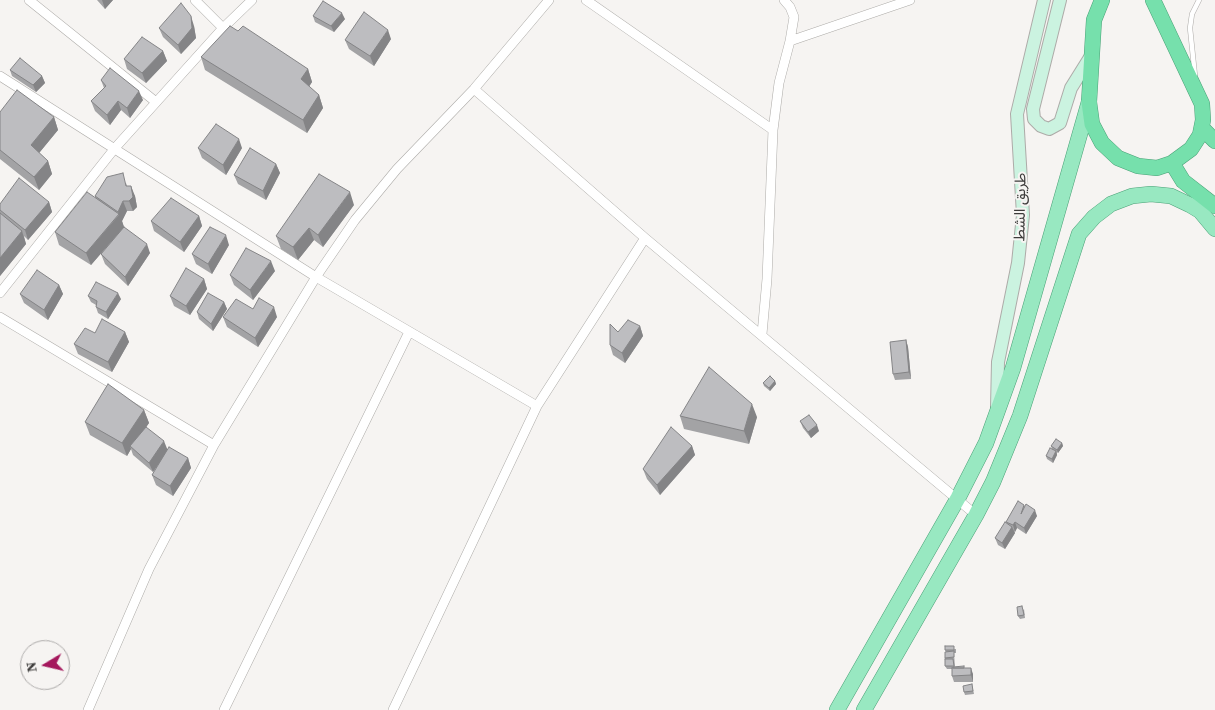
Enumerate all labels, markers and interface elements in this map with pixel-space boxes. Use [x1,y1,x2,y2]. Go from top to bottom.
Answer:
street label: طريق الشط [1011,173,1031,241]
north arrow [20,640,70,690]
text: N [20,661,42,674]

